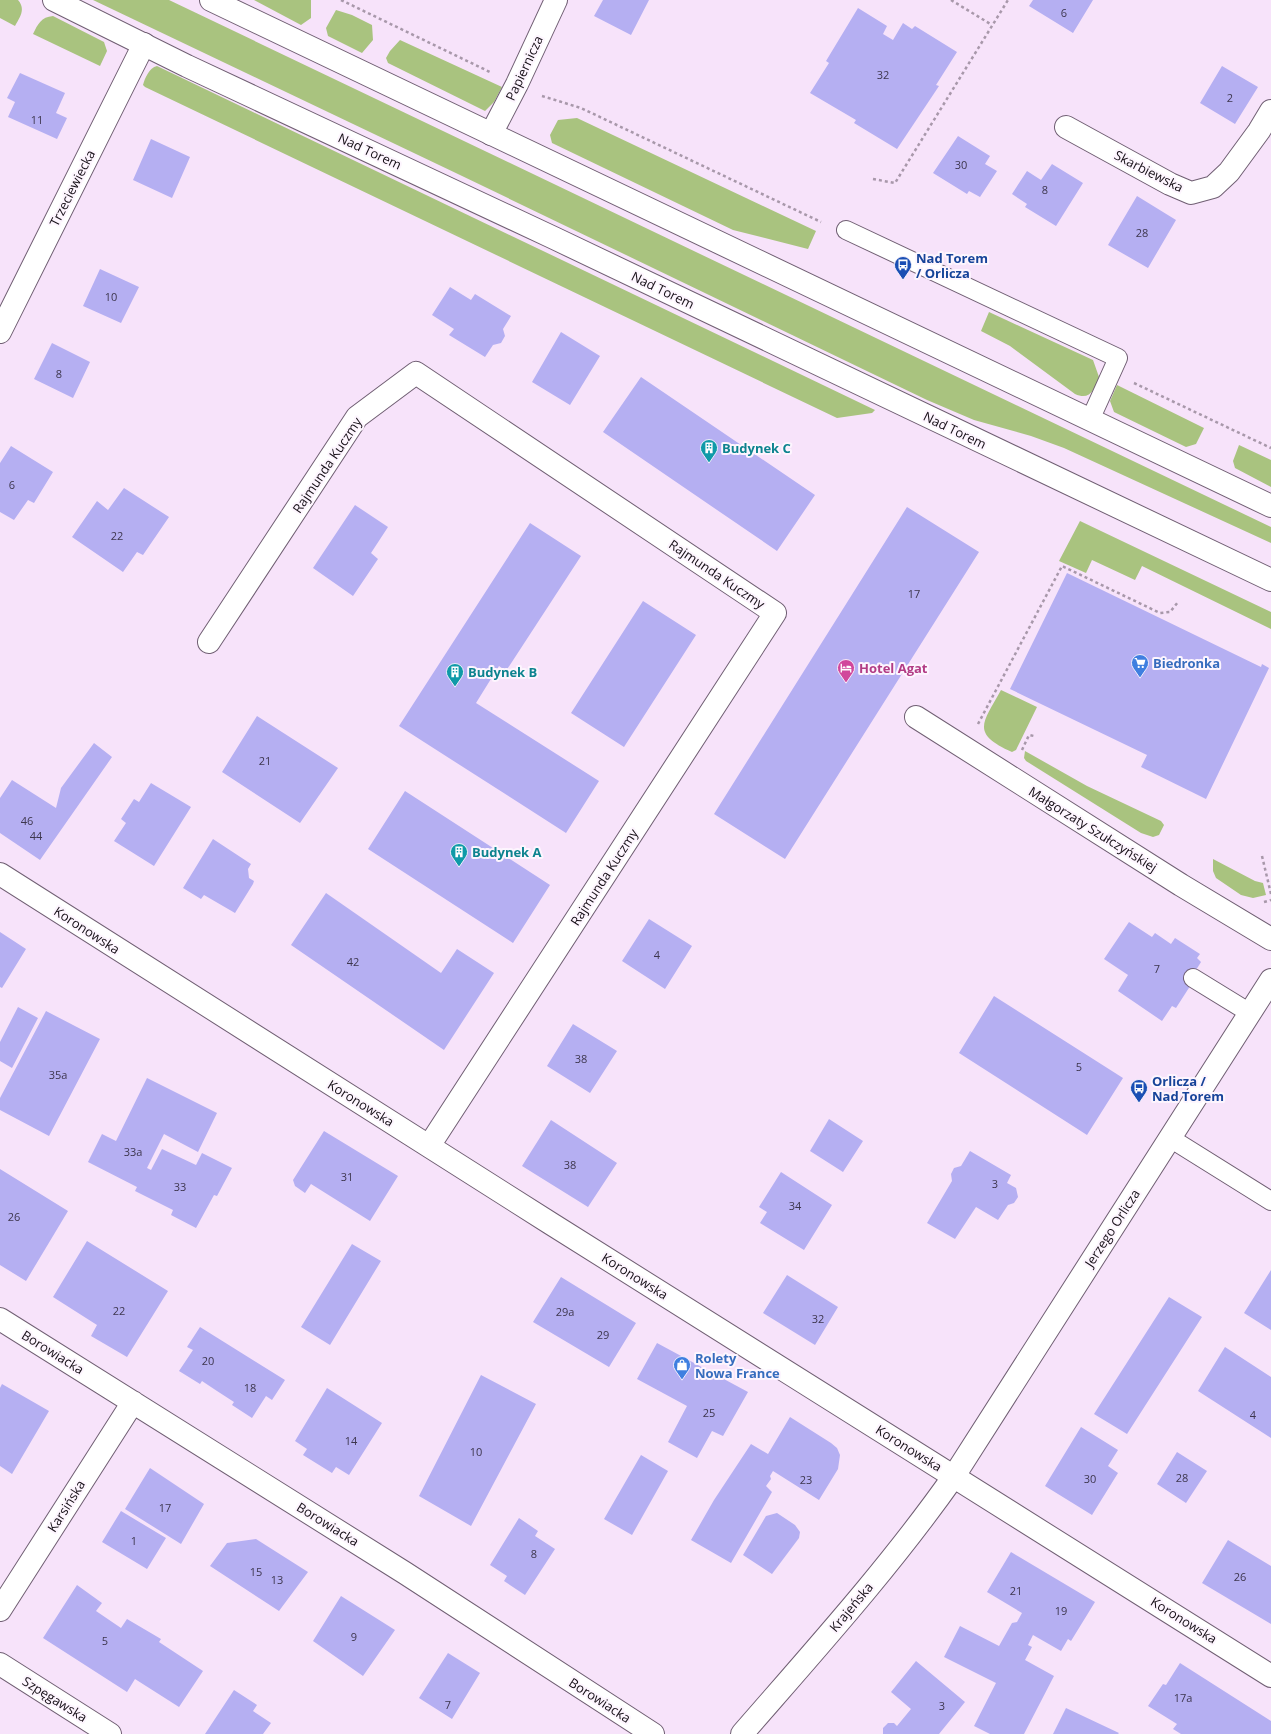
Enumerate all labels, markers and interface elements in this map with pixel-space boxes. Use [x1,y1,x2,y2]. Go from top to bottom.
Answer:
house number: 6 [1061,5,1067,20]
street label: Papiernicza [501,33,547,103]
house number: 32 [877,67,889,82]
house number: 2 [1227,90,1233,105]
house number: 11 [31,112,43,127]
street label: Nad Torem [335,128,405,174]
street label: Skarbiewska [1111,146,1187,196]
street label: Trzeciewiecka [45,147,99,229]
house number: 30 [955,157,967,172]
house number: 8 [1042,182,1048,197]
house number: 28 [1136,225,1148,240]
place label: Nad Torem / Orlicza [916,249,988,282]
bus stop icon: Nad Torem / Orlicza [893,255,913,280]
street label: Nad Torem [629,267,697,313]
house number: 10 [105,289,117,304]
house number: 8 [56,366,62,381]
street label: Nad Torem [921,407,989,453]
street label: Rajmunda Kuczmy [288,413,366,516]
building icon: Budynek C [699,438,719,463]
place label: Budynek C [722,439,791,457]
house number: 6 [9,477,15,492]
house number: 22 [111,528,123,543]
street label: Rajmunda Kuczmy [666,535,769,613]
house number: 17 [908,586,920,601]
supermarket icon: Biedronka [1130,653,1150,678]
place label: Biedronka [1153,654,1220,672]
hotel icon: Hotel Agat [836,658,856,683]
place label: Hotel Agat [859,659,928,677]
building icon: Budynek B [445,662,465,687]
place label: Budynek B [468,663,538,681]
house number: 21 [259,753,271,768]
street label: Małgorzaty Szułczyńskiej [1025,782,1161,876]
house number: 46 [21,813,33,828]
street label: Rajmunda Kuczmy [566,825,642,929]
house number: 44 [30,828,43,843]
building icon: Budynek A [449,842,469,867]
place label: Budynek A [472,843,542,861]
street label: Koronowska [51,902,123,958]
house number: 4 [654,947,661,962]
house number: 42 [347,954,359,969]
house number: 7 [1154,961,1160,976]
house number: 38 [575,1051,587,1066]
house number: 5 [1076,1059,1082,1074]
house number: 35a [49,1067,67,1082]
place label: Orlicza / Nad Torem [1152,1072,1224,1105]
street label: Koronowska [324,1075,398,1131]
bus stop icon: Orlicza / Nad Torem [1129,1078,1149,1103]
house number: 33a [124,1144,142,1159]
house number: 38 [564,1157,576,1172]
house number: 31 [341,1169,353,1184]
house number: 3 [992,1176,998,1191]
house number: 33 [174,1179,186,1194]
street label: Jerzego Orlicza [1079,1186,1144,1272]
house number: 34 [789,1198,802,1213]
house number: 26 [8,1209,20,1224]
street label: Koronowska [598,1248,672,1304]
house number: 22 [113,1303,125,1318]
house number: 29a [556,1304,574,1319]
house number: 32 [812,1311,824,1326]
street label: Borowiacka [18,1326,88,1378]
house number: 29 [597,1327,609,1342]
place label: Rolety Nowa France [695,1349,780,1382]
house number: 20 [202,1353,214,1368]
shop icon: Rolety Nowa France [672,1355,692,1380]
house number: 18 [244,1380,256,1395]
house number: 25 [703,1405,715,1420]
house number: 4 [1250,1407,1257,1422]
street label: Koronowska [872,1420,946,1476]
house number: 14 [345,1433,358,1448]
house number: 10 [470,1444,482,1459]
house number: 28 [1176,1470,1188,1485]
house number: 30 [1084,1471,1096,1486]
house number: 23 [800,1472,812,1487]
street label: Karsińska [43,1477,89,1535]
street label: Borowiacka [293,1498,363,1550]
house number: 17 [159,1500,171,1515]
house number: 1 [131,1533,137,1548]
house number: 8 [531,1546,537,1561]
house number: 15 [250,1564,262,1579]
house number: 26 [1234,1569,1246,1584]
house number: 13 [271,1572,283,1587]
street label: Krajeńska [825,1578,877,1636]
house number: 21 [1010,1583,1022,1598]
street label: Koronowska [1147,1592,1221,1648]
house number: 19 [1055,1603,1067,1618]
house number: 9 [351,1629,357,1644]
house number: 5 [102,1633,108,1648]
street label: Szpęgawska [19,1672,91,1726]
street label: Borowiacka [566,1673,634,1727]
house number: 17a [1174,1690,1192,1705]
house number: 7 [445,1697,451,1712]
house number: 3 [939,1698,945,1713]

